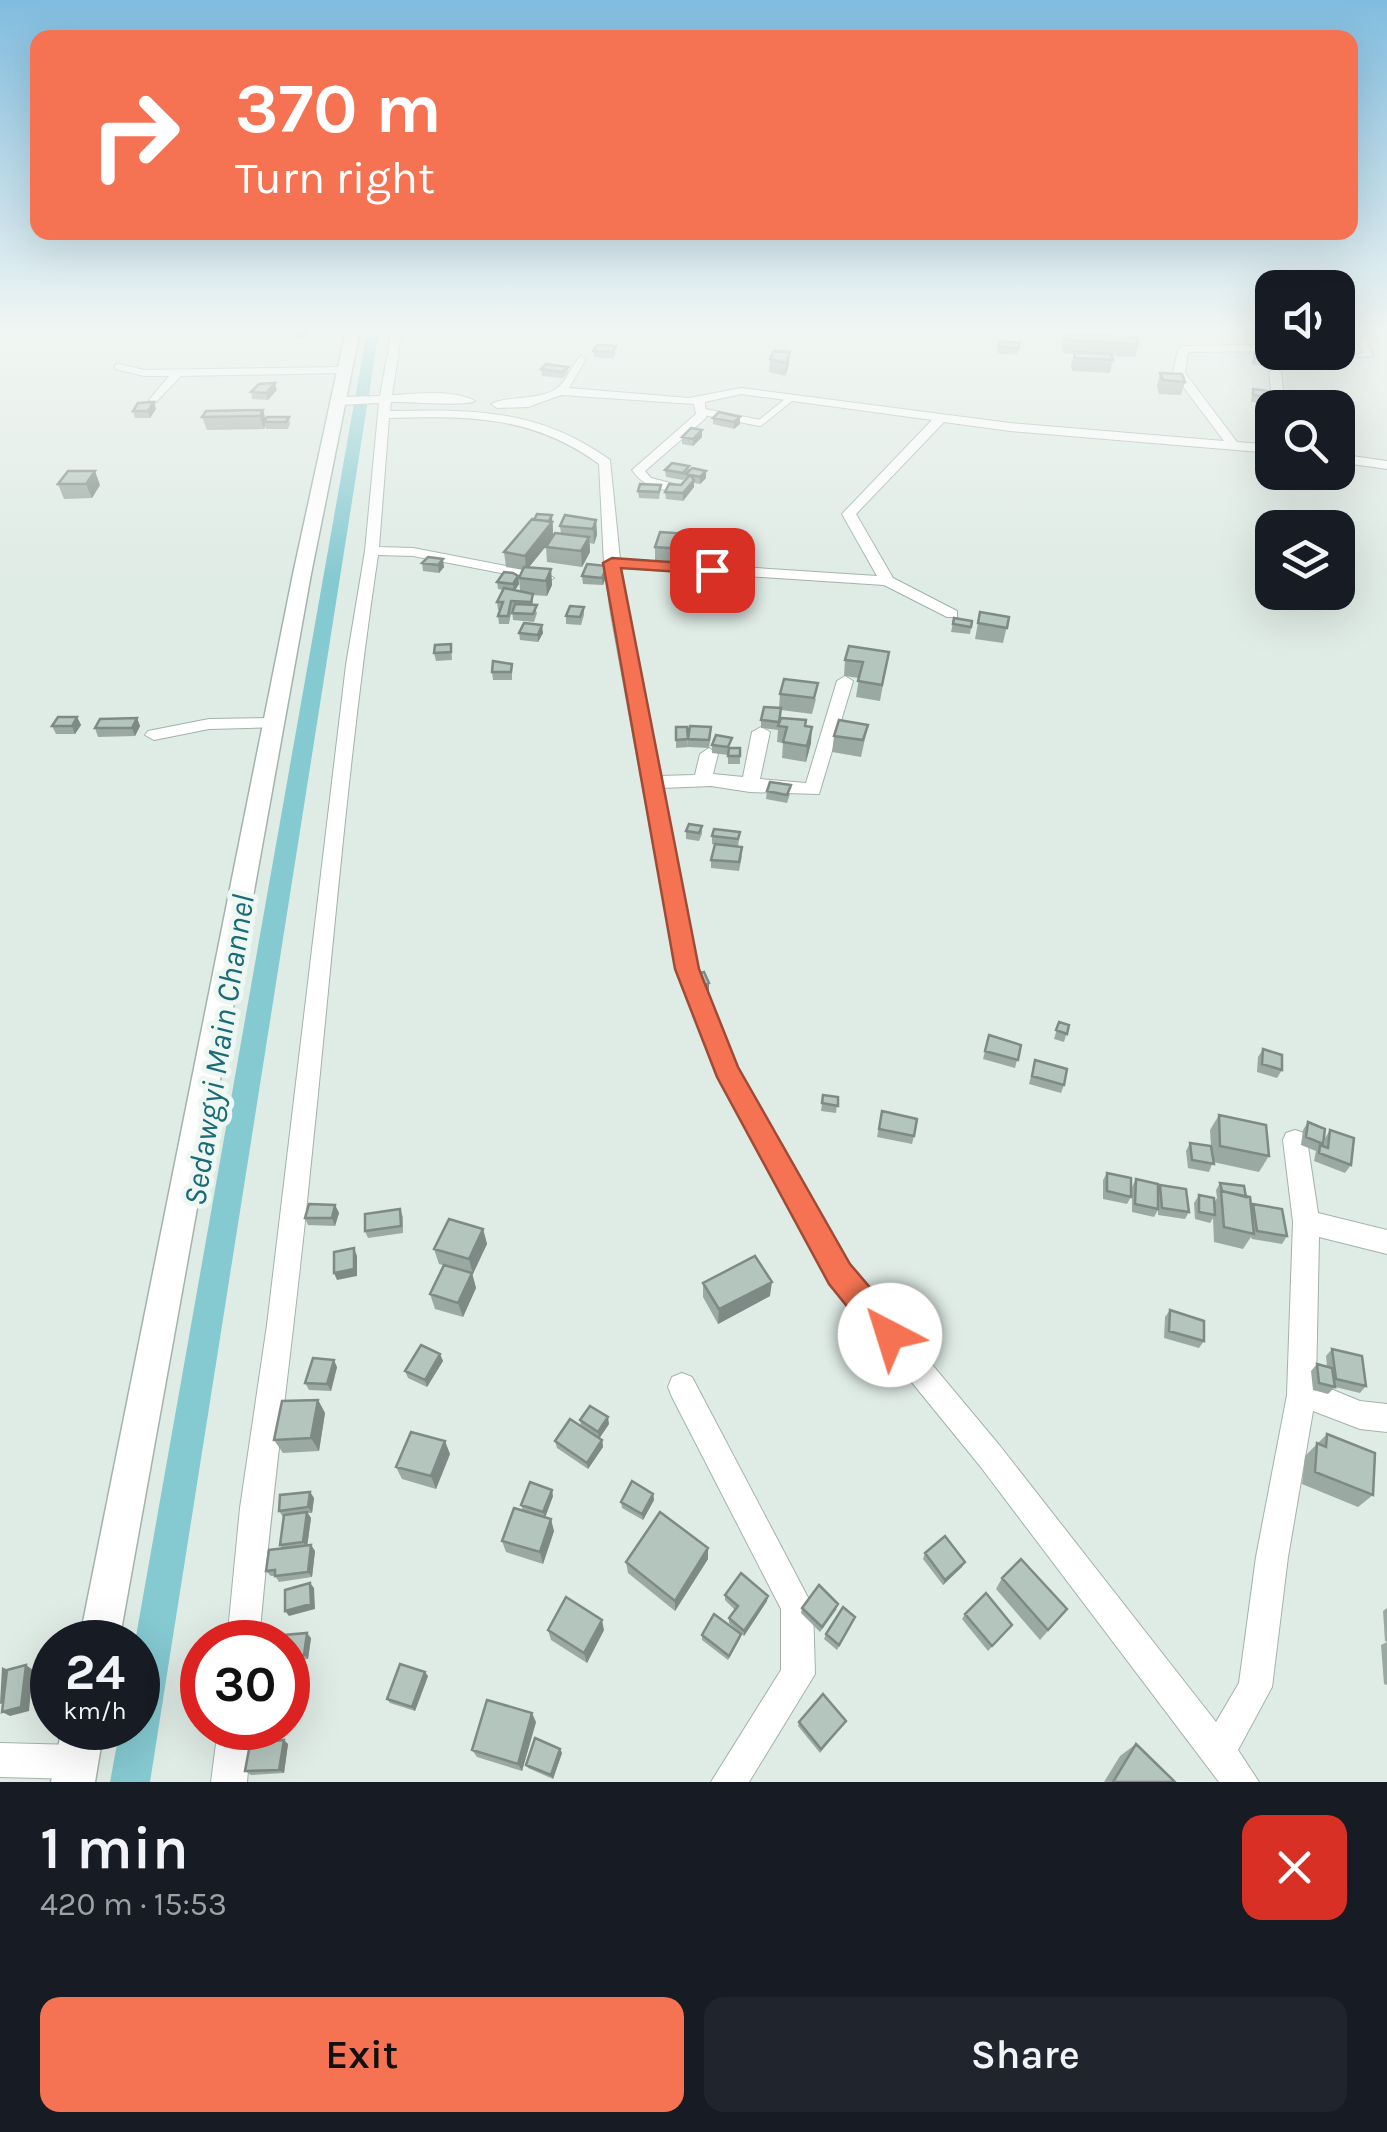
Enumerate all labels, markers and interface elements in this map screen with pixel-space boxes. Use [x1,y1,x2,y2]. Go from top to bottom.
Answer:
text: 370 m [235,68,442,150]
icon: right [70,70,200,200]
text: Turn right [235,152,435,204]
map controls [1255,270,1355,610]
button: sound [1255,270,1355,370]
button: search [1255,390,1355,490]
button: layers [1255,510,1355,610]
pin [670,528,755,613]
icon: arrive [685,543,740,598]
water label: Sedawgyi Main Channel [176,892,262,1208]
position arrow [838,1283,942,1387]
speed limit sign: 30 [180,1620,310,1750]
text: 24 [65,1643,125,1702]
text: km/h [63,1696,127,1725]
text: 1 min [40,1813,189,1883]
button: close [1242,1815,1347,1920]
text: 420 m · 15:53 [40,1886,227,1923]
button: Exit [40,1997,684,2112]
button: Share [704,1997,1347,2112]

